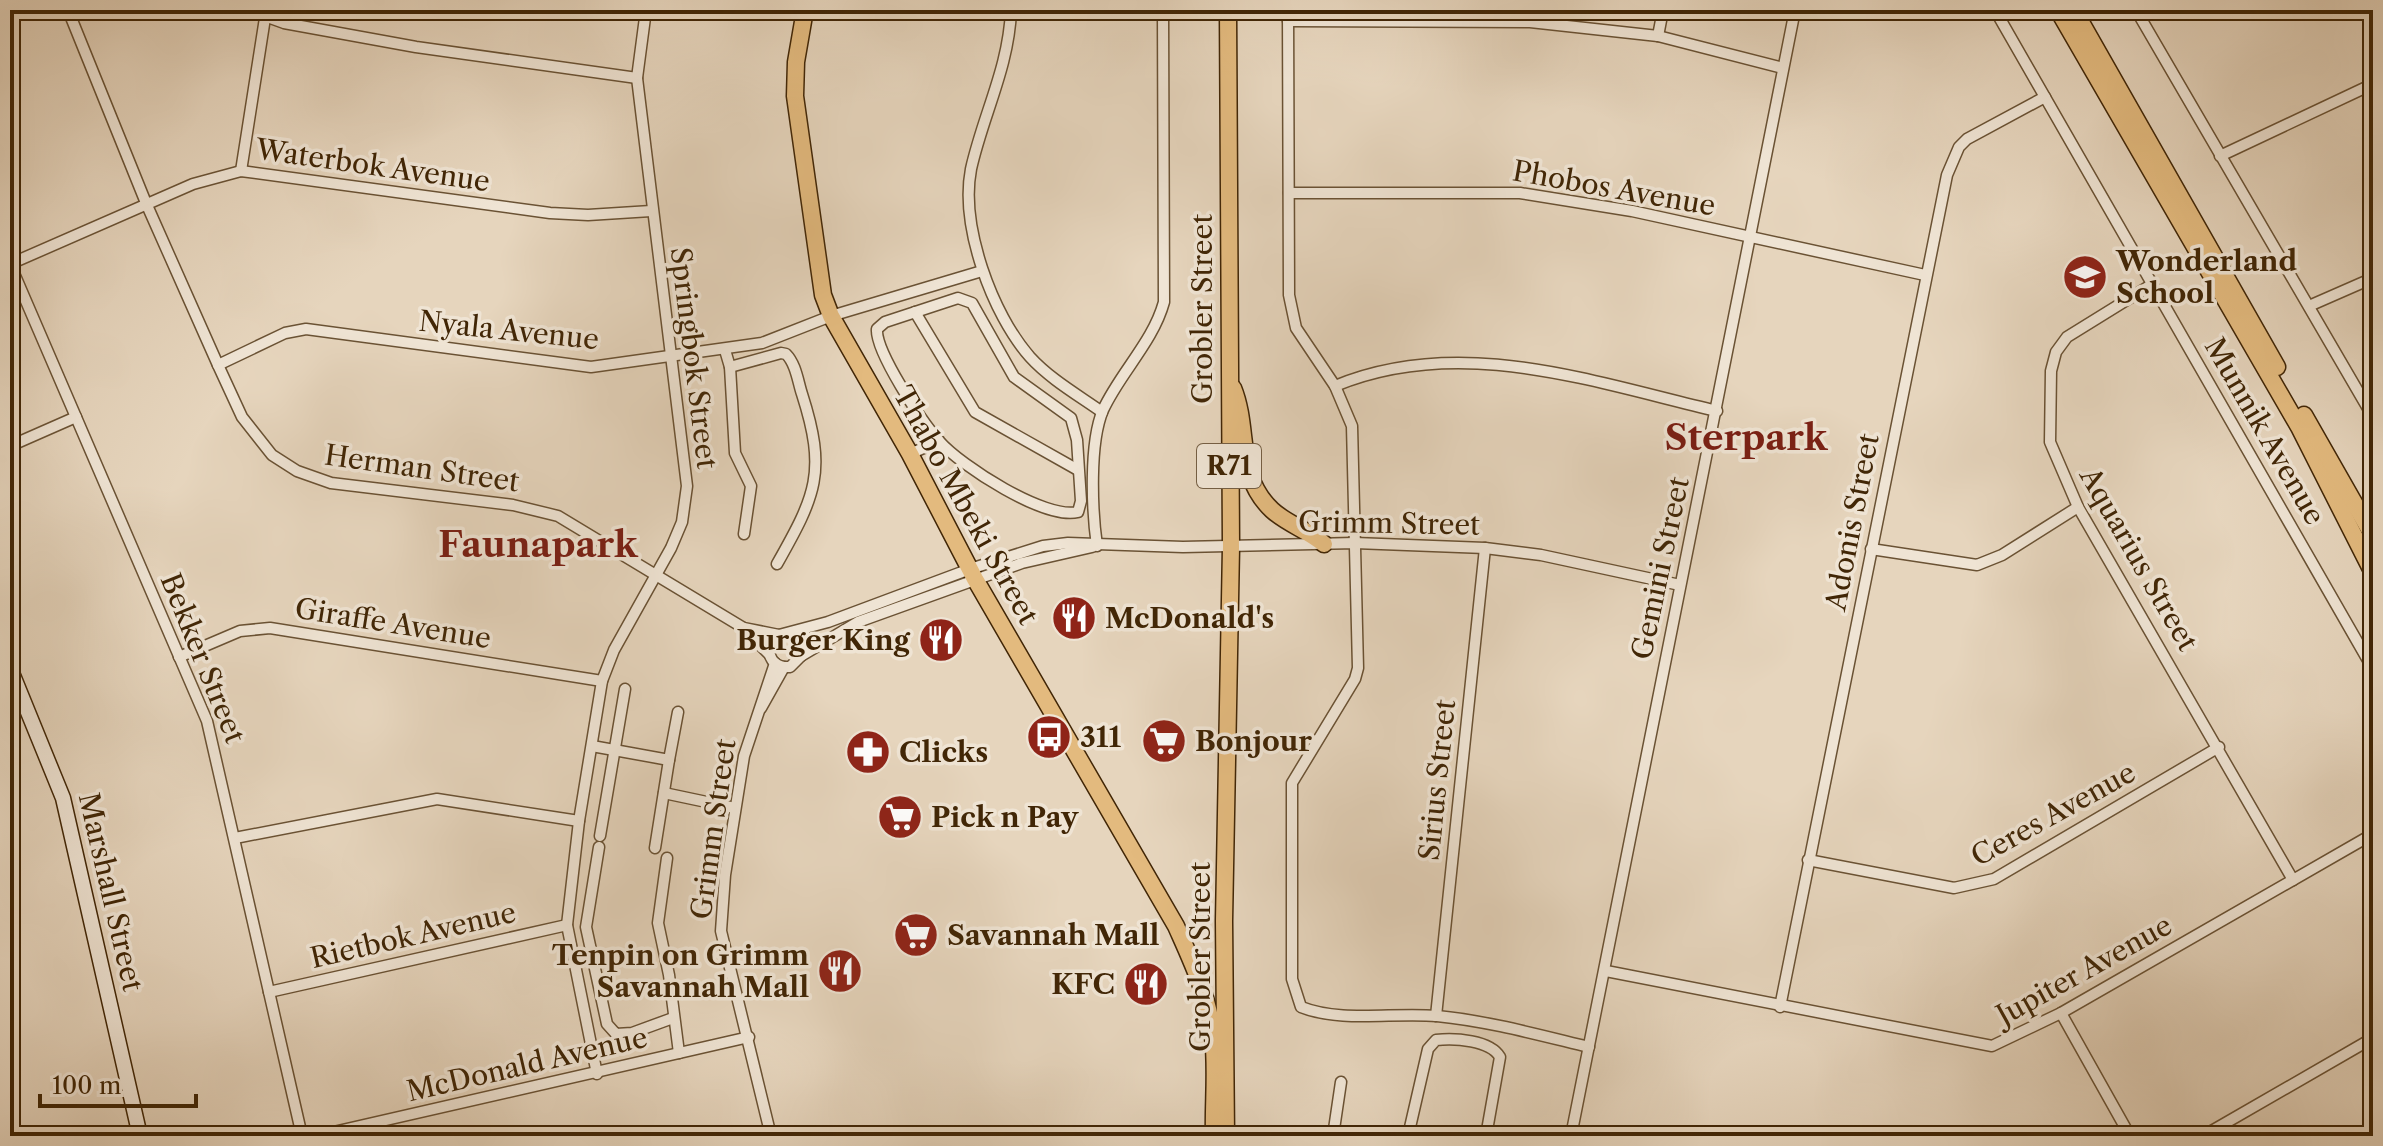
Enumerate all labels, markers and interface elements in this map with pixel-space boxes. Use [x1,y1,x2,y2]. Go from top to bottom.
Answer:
street label: Waterbok Avenue [253,132,492,198]
street label: Phobos Avenue [1510,153,1718,223]
street label: Grobler Street [1185,214,1219,404]
place label: Wonderland School [2115,244,2297,310]
street label: Springbok Street [664,245,724,471]
school or university icon: Wonderland School [2061,253,2109,301]
street label: Nyala Avenue [417,304,601,356]
street label: Munnik Avenue [2198,332,2332,530]
street label: Thabo Mbeki Street [886,380,1046,630]
district label: Sterpark [1665,415,1829,459]
street label: Adonis Street [1818,430,1886,614]
street label: Herman Street [323,438,522,498]
road number: R71 [1197,444,1261,488]
street label: Aquarius Street [2072,461,2205,657]
street label: Gemini Street [1624,474,1696,662]
street label: Grimm Street [1298,504,1480,542]
district label: Faunapark [438,522,639,566]
street label: Bekker Street [153,568,253,748]
street label: Giraffe Avenue [293,591,493,655]
restaurant icon: McDonald's [1050,594,1098,642]
place label: McDonald's [1105,601,1274,635]
restaurant icon: Burger King [917,616,965,664]
place label: Burger King [736,623,911,657]
street label: Sirius Street [1412,698,1462,862]
bus stop icon: 311 [1025,713,1073,761]
supermarket icon: Bonjour [1140,717,1188,765]
place label: 311 [1080,720,1121,754]
place label: Bonjour [1195,724,1312,758]
pharmacy icon: Clicks [844,728,892,776]
place label: Clicks [899,735,988,769]
street label: Grimm Street [684,737,743,921]
street label: Ceres Avenue [1965,755,2141,873]
street label: Marshall Street [72,789,150,995]
supermarket icon: Pick n Pay [876,793,924,841]
place label: Pick n Pay [931,800,1079,834]
street label: Grobler Street [1183,862,1217,1052]
street label: Rietbok Avenue [307,895,519,975]
street label: Jupiter Avenue [1987,908,2178,1034]
supermarket icon: Savannah Mall [892,911,940,959]
place label: Savannah Mall [947,918,1160,952]
place label: Tenpin on Grimm Savannah Mall [552,938,809,1004]
restaurant icon: Tenpin on Grimm Savannah Mall [816,947,864,995]
restaurant icon: KFC [1122,960,1170,1008]
place label: KFC [1051,967,1115,1001]
street label: McDonald Avenue [403,1020,651,1108]
scale bar [40,1058,196,1108]
text: 100 m [52,1071,121,1100]

